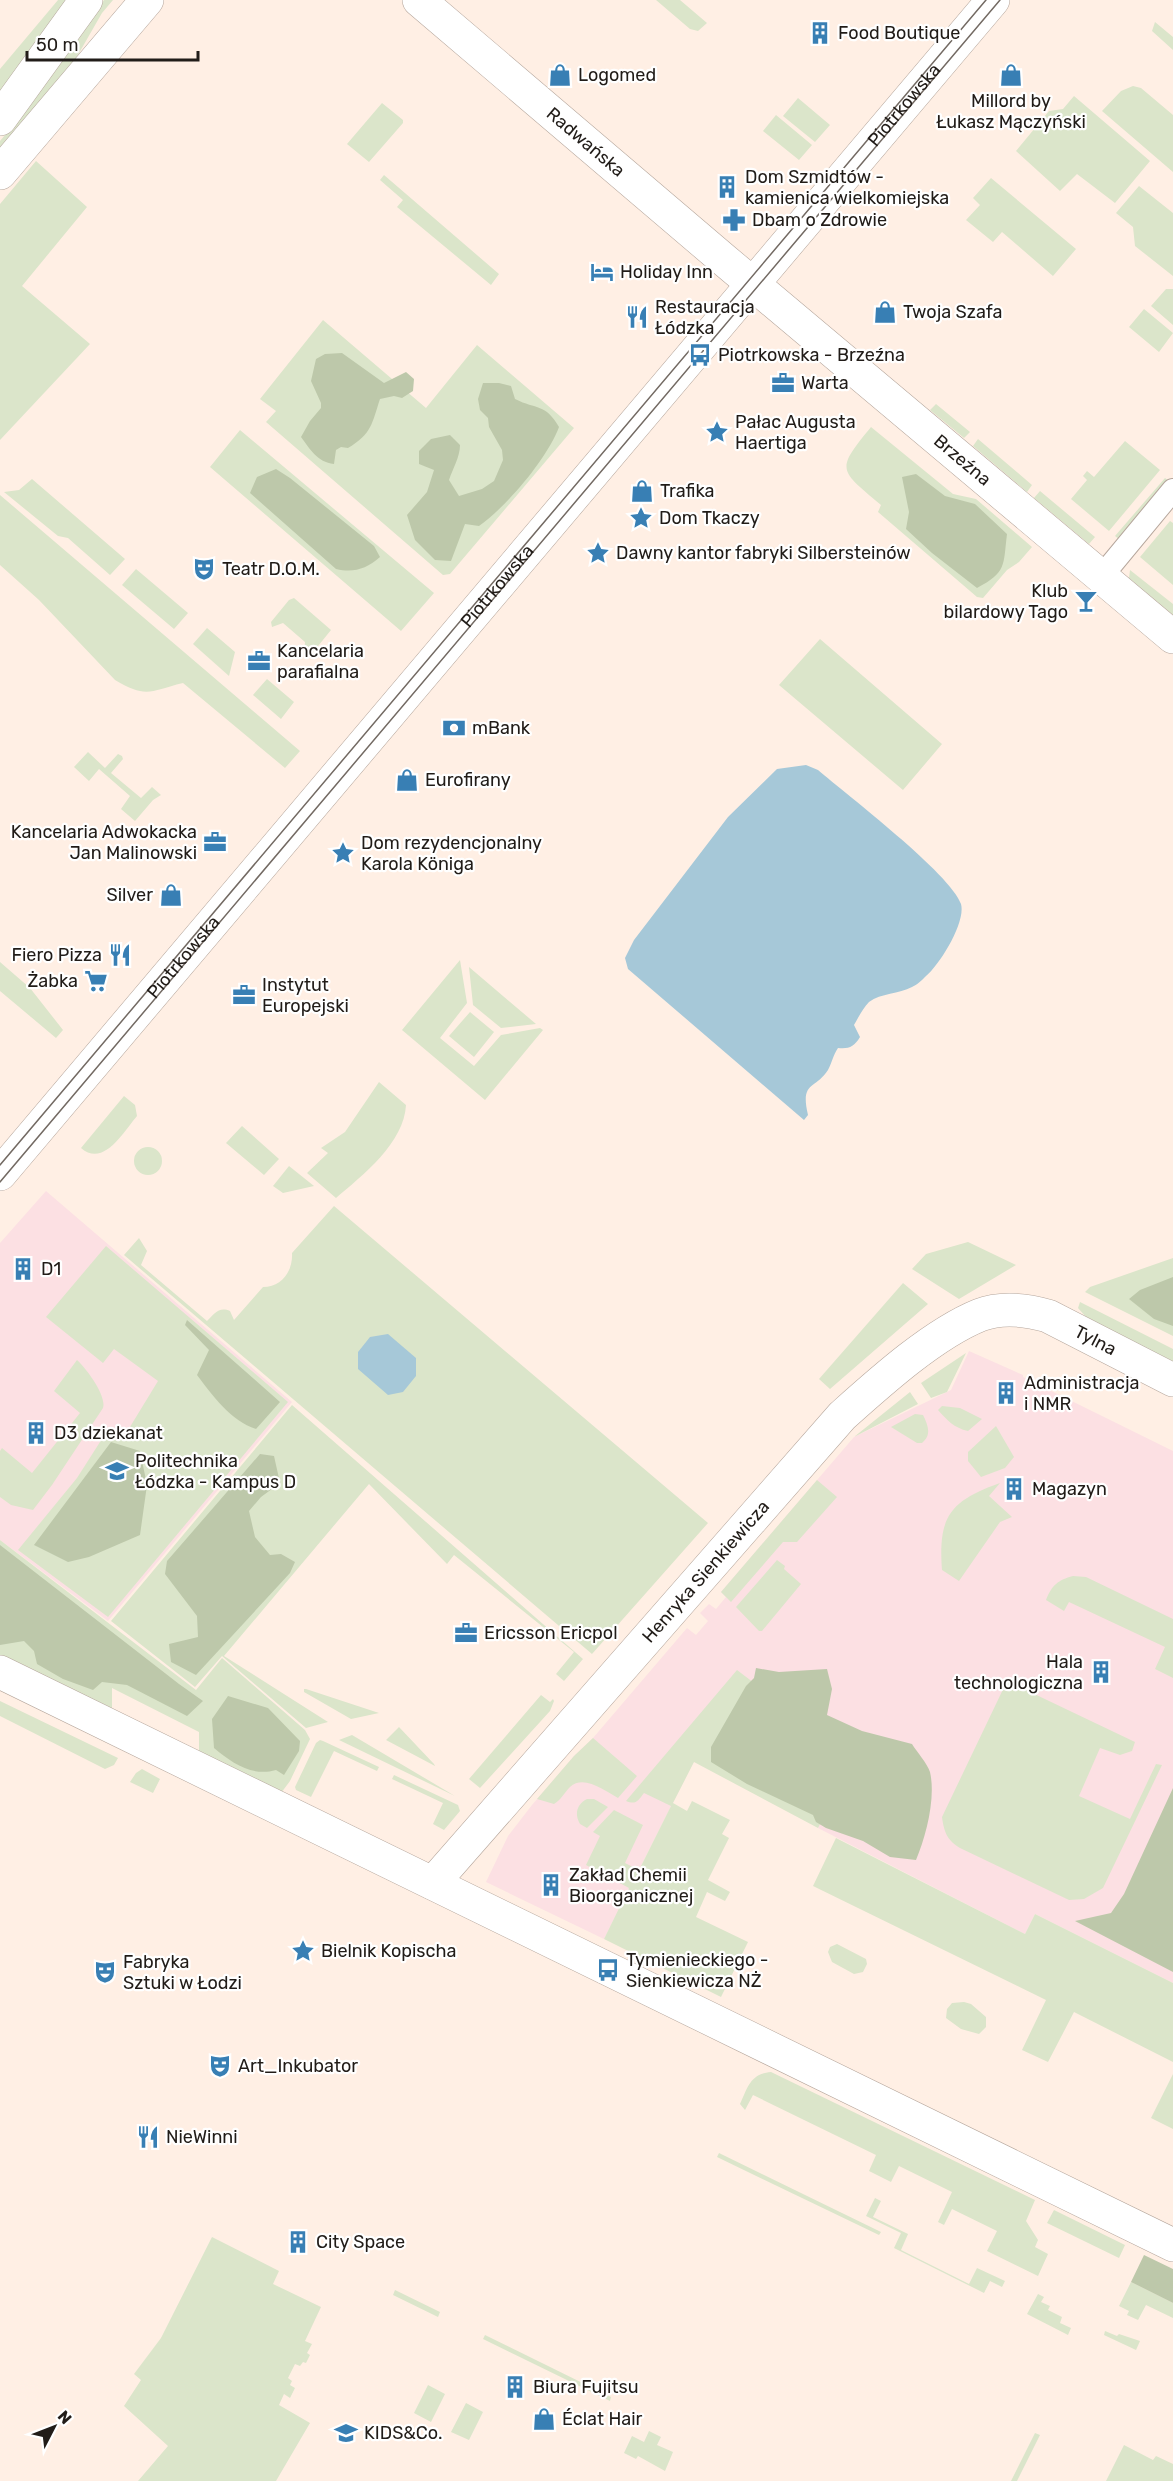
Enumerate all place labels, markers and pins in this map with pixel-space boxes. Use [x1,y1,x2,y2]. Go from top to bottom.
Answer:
building icon: Food Boutique [807,20,833,46]
place label: Food Boutique [838,22,960,44]
shop icon: Logomed [547,62,573,88]
shop icon: Millord by Łukasz Mączyński [998,62,1024,88]
place label: Logomed [578,64,656,86]
place label: Millord by Łukasz Mączyński [936,90,1086,133]
place label: Dom Szmidtów - kamienica wielkomiejska [745,166,949,209]
building icon: Dom Szmidtów - kamienica wielkomiejska [714,174,740,200]
pharmacy icon: Dbam o Zdrowie [721,207,747,233]
place label: Dbam o Zdrowie [752,209,887,231]
hotel icon: Holiday Inn [589,259,615,285]
place label: Holiday Inn [620,261,713,283]
place label: Restauracja Łódzka [655,296,755,339]
shop icon: Twoja Szafa [872,299,898,325]
place label: Twoja Szafa [903,301,1003,323]
restaurant icon: Restauracja Łódzka [624,304,650,330]
bus stop icon: Piotrkowska - Brzeźna [687,342,713,368]
place label: Piotrkowska - Brzeźna [718,344,905,366]
office icon: Warta [770,370,796,396]
place label: Warta [801,372,849,394]
place label: Pałac Augusta Haertiga [735,411,856,454]
place icon: Pałac Augusta Haertiga [704,419,730,445]
shop icon: Trafika [629,478,655,504]
place label: Trafika [660,480,714,502]
place icon: Dom Tkaczy [628,505,654,531]
place label: Dom Tkaczy [659,507,760,529]
place icon: Dawny kantor fabryki Silbersteinów [585,540,611,566]
place label: Dawny kantor fabryki Silbersteinów [616,542,911,564]
theatre icon: Teatr D.O.M. [191,556,217,582]
place label: Teatr D.O.M. [222,558,320,580]
place label: Klub bilardowy Tago [944,580,1068,623]
bar icon: Klub bilardowy Tago [1073,588,1099,614]
place label: Kancelaria parafialna [277,640,364,683]
office icon: Kancelaria parafialna [246,648,272,674]
bank icon: mBank [441,715,467,741]
place label: mBank [472,717,531,739]
shop icon: Eurofirany [394,767,420,793]
place label: Eurofirany [425,769,511,791]
place label: Kancelaria Adwokacka Jan Malinowski [11,821,197,864]
office icon: Kancelaria Adwokacka Jan Malinowski [202,829,228,855]
place label: Dom rezydencjonalny Karola Königa [361,832,542,875]
place icon: Dom rezydencjonalny Karola Königa [330,840,356,866]
shop icon: Silver [158,882,184,908]
place label: Silver [107,884,153,906]
restaurant icon: Fiero Pizza [107,942,133,968]
place label: Fiero Pizza [11,944,102,966]
supermarket icon: Żabka [83,968,109,994]
place label: Żabka [28,970,78,992]
place label: Instytut Europejski [262,974,349,1017]
office icon: Instytut Europejski [231,982,257,1008]
building icon: D1 [10,1256,36,1282]
place label: D1 [41,1258,61,1280]
place label: Administracja i NMR [1024,1372,1140,1415]
building icon: Administracja i NMR [993,1380,1019,1406]
building icon: D3 dziekanat [23,1420,49,1446]
place label: D3 dziekanat [54,1422,163,1444]
place label: Politechnika Łódzka - Kampus D [135,1450,296,1493]
school or university icon: Politechnika Łódzka - Kampus D [104,1458,130,1484]
building icon: Magazyn [1001,1476,1027,1502]
place label: Magazyn [1032,1478,1107,1500]
office icon: Ericsson Ericpol [453,1620,479,1646]
place label: Ericsson Ericpol [484,1622,618,1644]
place label: Hala technologiczna [954,1651,1083,1694]
building icon: Hala technologiczna [1088,1659,1114,1685]
place label: Zakład Chemii Bioorganicznej [569,1864,693,1907]
building icon: Zakład Chemii Bioorganicznej [538,1872,564,1898]
place icon: Bielnik Kopischa [290,1938,316,1964]
place label: Bielnik Kopischa [321,1940,456,1962]
place label: Tymienieckiego - Sienkiewicza NŻ [626,1949,769,1992]
place label: Fabryka Sztuki w Łodzi [123,1951,242,1994]
bus stop icon: Tymienieckiego - Sienkiewicza NŻ [595,1957,621,1983]
theatre icon: Fabryka Sztuki w Łodzi [92,1959,118,1985]
theatre icon: Art_Inkubator [207,2053,233,2079]
place label: Art_Inkubator [238,2055,358,2077]
restaurant icon: NieWinni [135,2124,161,2150]
place label: NieWinni [166,2126,238,2148]
building icon: City Space [285,2229,311,2255]
place label: City Space [316,2231,405,2253]
building icon: Biura Fujitsu [502,2374,528,2400]
place label: Biura Fujitsu [533,2376,638,2398]
shop icon: Éclat Hair [531,2406,557,2432]
place label: Éclat Hair [562,2408,643,2430]
school or university icon: KIDS&Co. [333,2420,359,2446]
place label: KIDS&Co. [364,2422,443,2444]

